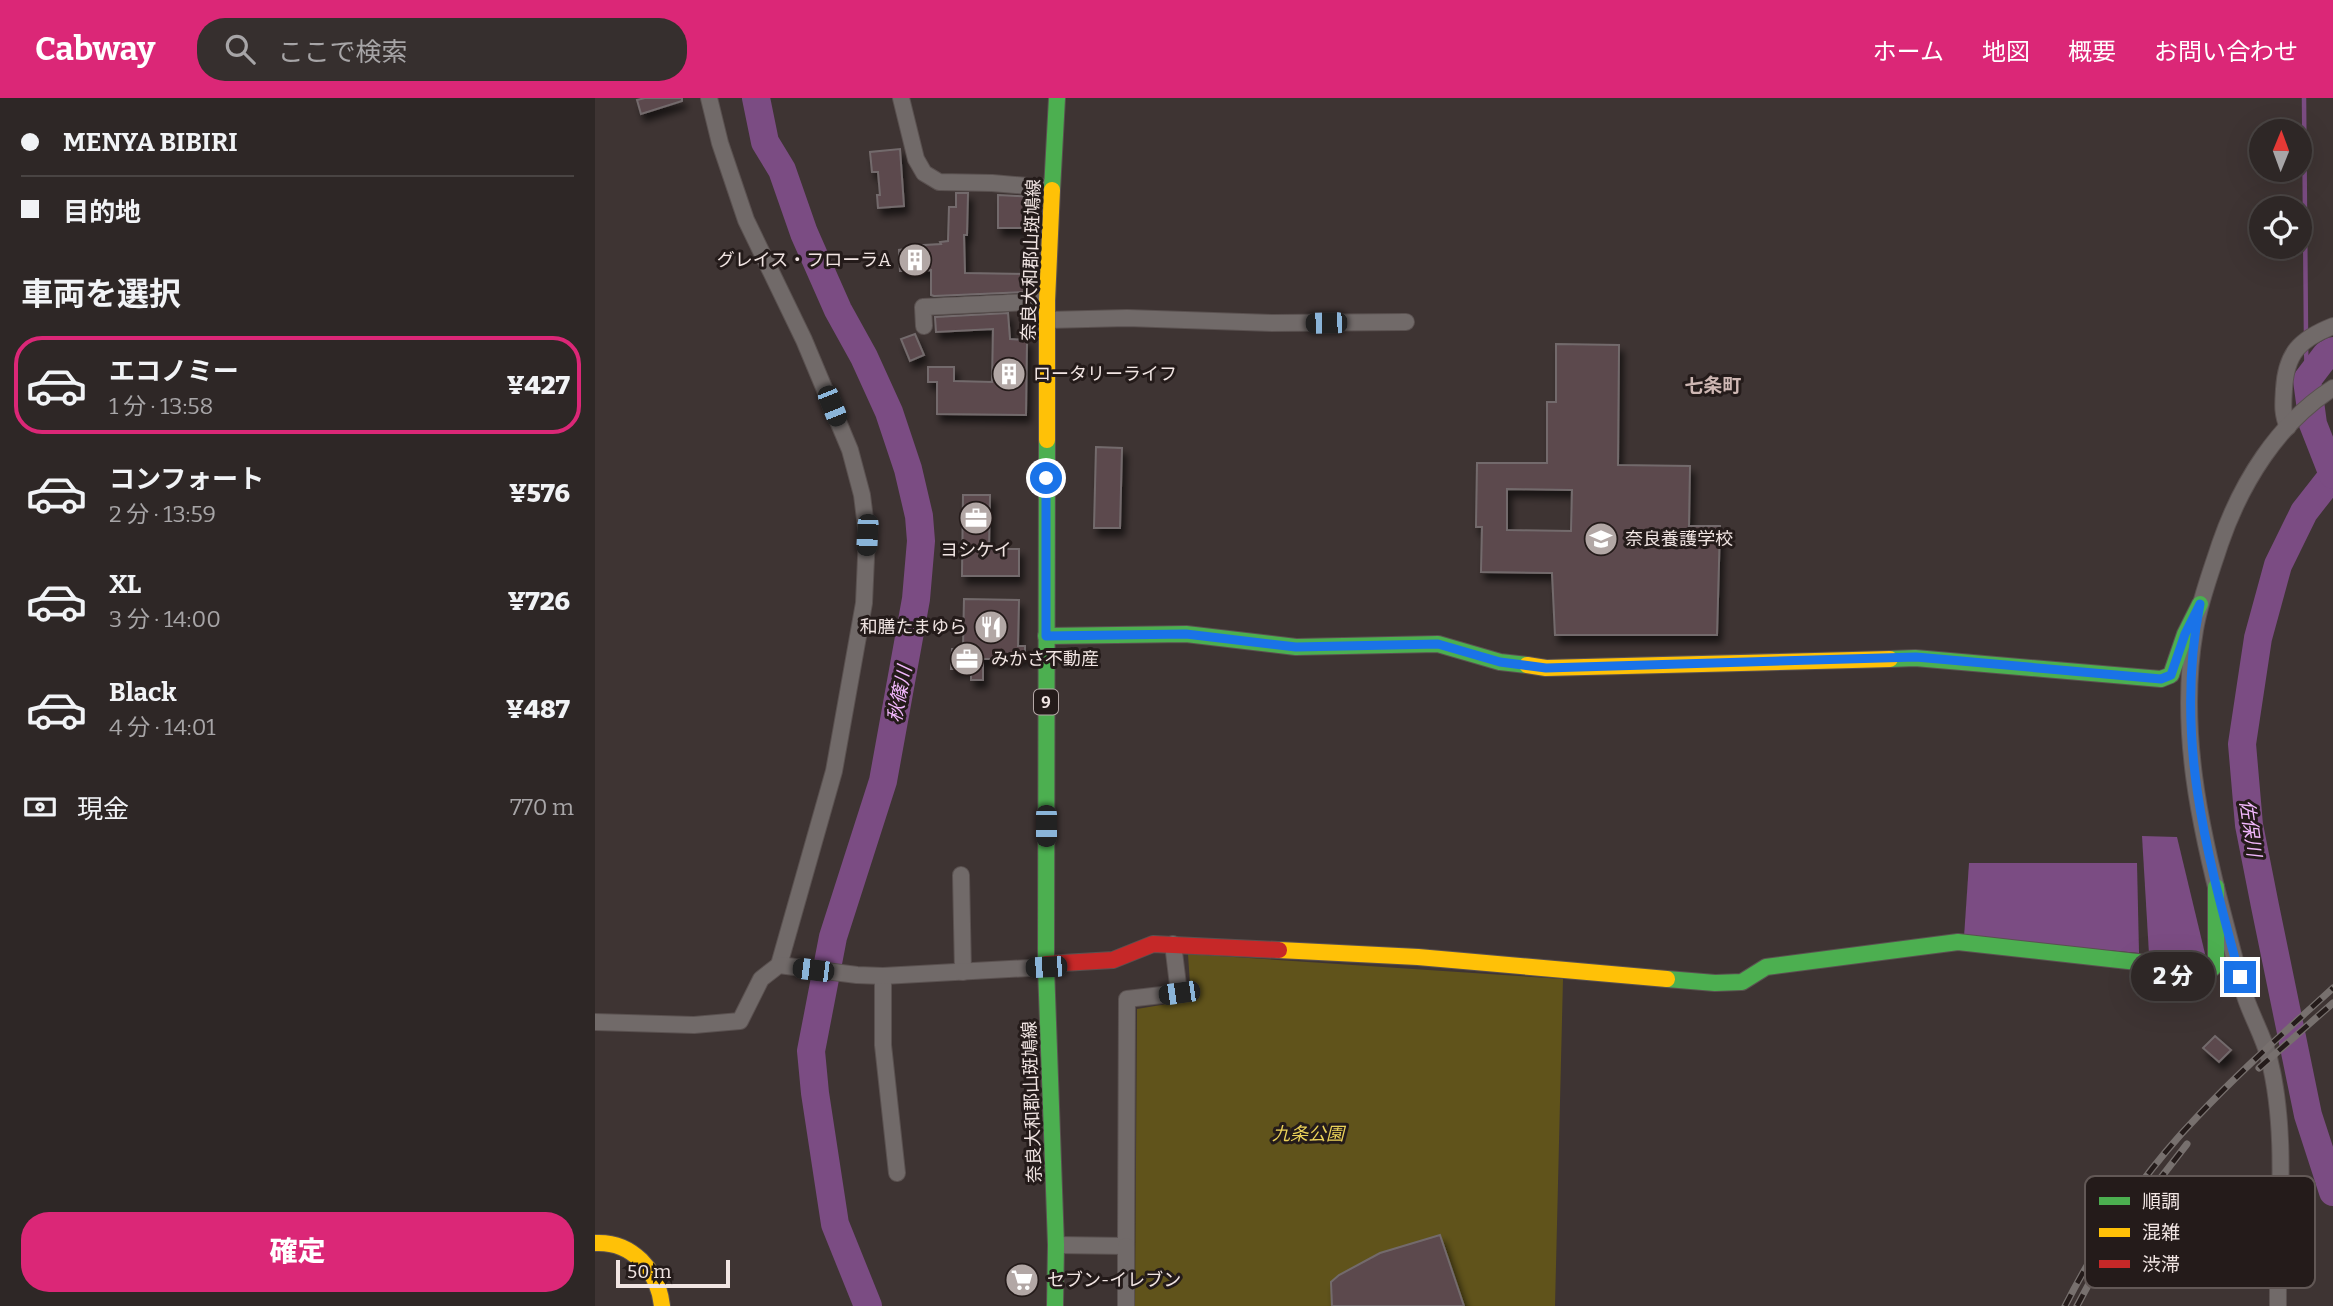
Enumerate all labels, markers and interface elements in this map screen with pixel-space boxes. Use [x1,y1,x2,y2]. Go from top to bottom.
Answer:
search box [197,18,687,81]
text: Cabway [35,29,155,69]
icon: search [221,30,259,68]
text: ここで検索 [277,37,408,68]
text: ホーム [1873,38,1944,66]
text: 地図 [1982,38,2030,66]
text: 概要 [2068,38,2116,66]
text: お問い合わせ [2154,38,2298,66]
north arrow [2249,119,2312,182]
map controls [2249,119,2312,259]
text: MENYA BIBIRI [63,127,238,158]
street label: 奈良大和郡山斑鳩線 [1017,179,1045,341]
button: locate [2249,196,2312,259]
text: 目的地 [63,197,141,228]
building icon: グレイス・フローラA [896,241,934,279]
place label: グレイス・フローラA [717,249,891,271]
text: 車両を選択 [21,275,181,313]
car [1305,312,1348,334]
icon: car [25,354,88,417]
building icon: ロータリーライフ [990,355,1028,393]
text: エコノミー [109,356,239,387]
place label: ロータリーライフ [1033,363,1177,385]
text: ¥427 [507,370,570,401]
district label: 七条町 [1684,374,1742,397]
car [815,383,850,429]
text: 1 分 · 13:58 [109,392,213,420]
icon: car [25,462,88,525]
route start [1030,462,1062,494]
text: コンフォート [109,464,264,495]
text: ¥576 [509,478,570,509]
office icon: ヨシケイ [957,499,995,537]
text: 2 分 · 13:59 [109,500,216,528]
car [856,513,879,557]
school or university icon: 奈良養護学校 [1582,520,1620,558]
place label: 奈良養護学校 [1625,528,1733,550]
place label: ヨシケイ [940,539,1012,561]
text: XL [109,569,141,600]
icon: car [25,570,88,633]
text: ¥726 [508,586,570,617]
text: 3 分 · 14:00 [109,605,221,633]
restaurant icon: 和膳たまゆら [972,608,1010,646]
place label: 和膳たまゆら [860,616,967,638]
office icon: みかさ不動産 [948,640,986,678]
place label: みかさ不動産 [991,648,1099,670]
water label: 秋篠川 [883,662,917,724]
text: Black [109,677,177,708]
icon: car [25,678,88,741]
road number: 9 [1034,690,1058,715]
text: ¥487 [506,694,570,725]
text: 4 分 · 14:01 [109,713,216,741]
icon: cash [21,788,59,826]
text: 770 m [510,793,574,821]
text: 現金 [77,794,129,825]
water label: 佐保川 [2235,798,2266,860]
car [1036,805,1057,847]
callout: 2 分 [2131,952,2215,1001]
car [1025,955,1068,979]
car [791,957,836,983]
route end [2224,961,2256,993]
text: 2 分 [2153,962,2193,990]
car [1157,980,1202,1006]
street label: 奈良大和郡山斑鳩線 [1018,1021,1046,1183]
park label: 九条公園 [1272,1123,1347,1145]
legend [2085,1176,2315,1288]
text: 順調 [2142,1190,2180,1213]
button: 確定 [21,1212,574,1292]
text: 混雑 [2142,1221,2180,1244]
text: 渋滞 [2142,1253,2180,1276]
scale bar [616,1257,730,1289]
text: 50 m [627,1260,671,1283]
supermarket icon: セブン-イレブン [1003,1261,1041,1299]
place label: セブン-イレブン [1047,1269,1181,1291]

